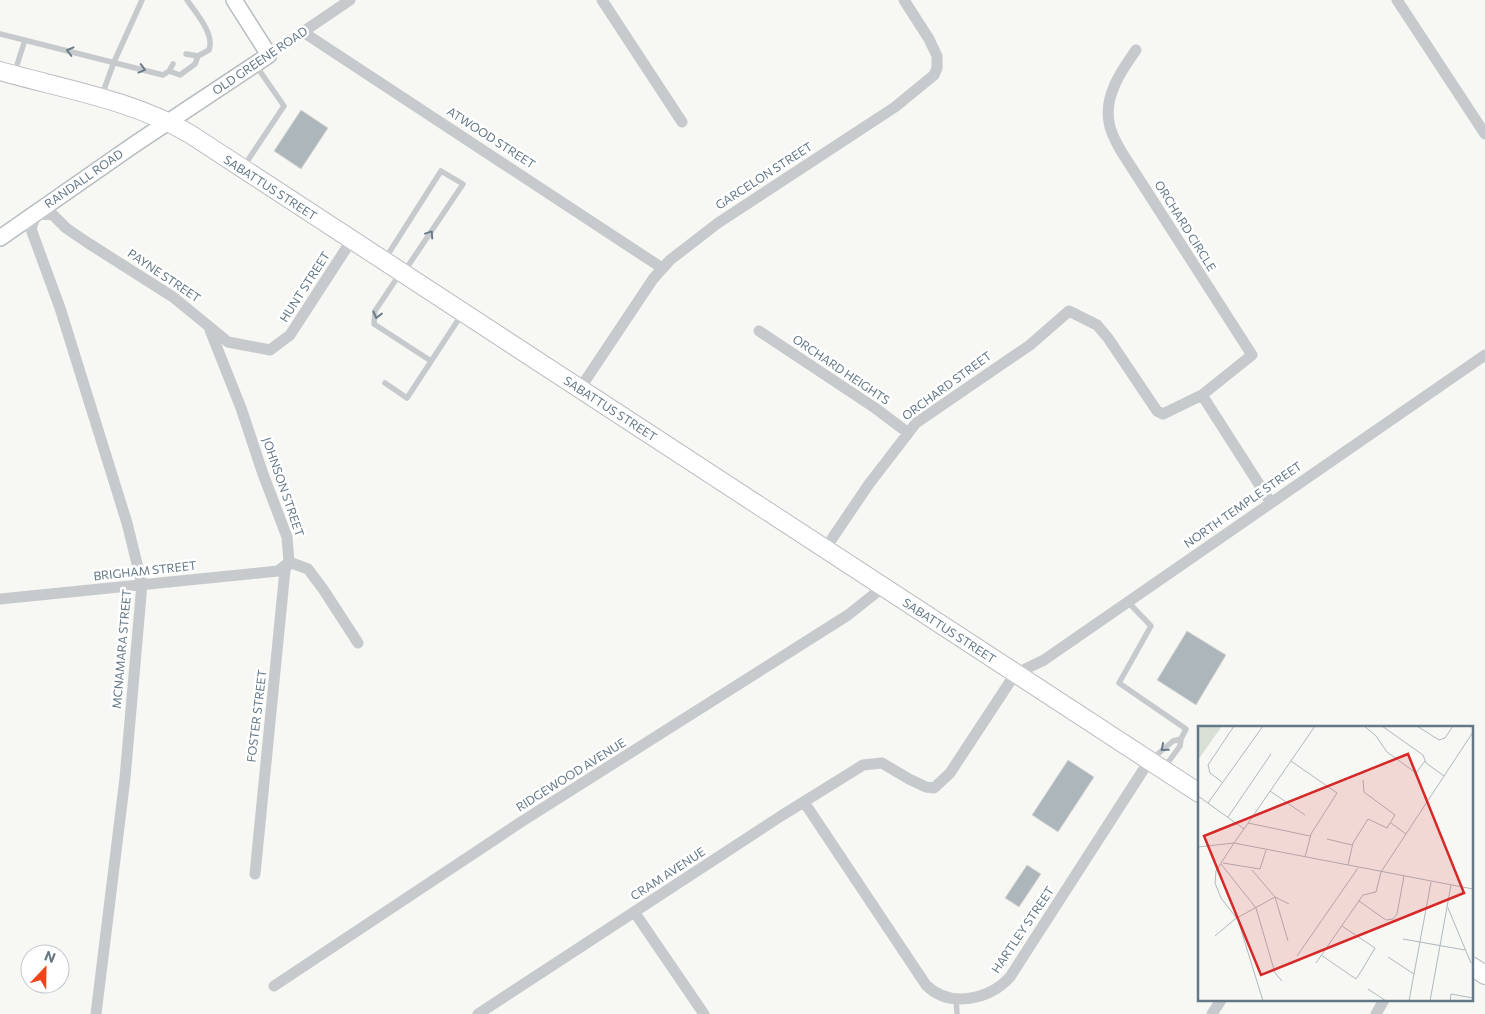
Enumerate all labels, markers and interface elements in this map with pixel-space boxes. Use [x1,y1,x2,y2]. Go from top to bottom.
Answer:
street label: OLD GREENE ROAD [209,23,310,97]
one-way arrow [65,46,74,57]
one-way arrow [137,63,146,74]
street label: ATWOOD STREET [445,103,538,171]
street label: GARCELON STREET [712,138,815,212]
street label: RANDALL ROAD [41,146,125,210]
street label: SABATTUS STREET [221,152,320,223]
street label: ORCHARD CIRCLE [1152,178,1219,273]
one-way arrow [424,230,433,239]
street label: PAYNE STREET [125,246,204,305]
street label: HUNT STREET [276,248,332,324]
one-way arrow [372,310,382,318]
street label: ORCHARD HEIGHTS [790,331,893,407]
street label: ORCHARD STREET [899,348,994,422]
street label: SABATTUS STREET [561,373,660,444]
street label: JOHNSON STREET [259,435,308,539]
street label: NORTH TEMPLE STREET [1181,458,1304,550]
street label: BRIGHAM STREET [93,558,197,582]
street label: MCNAMARA STREET [109,588,133,709]
street label: SABATTUS STREET [900,595,999,666]
street label: FOSTER STREET [243,668,269,763]
inset map [1198,726,1472,1002]
street label: RIDGEWOOD AVENUE [513,735,628,814]
one-way arrow [1161,743,1170,751]
street label: CRAM AVENUE [628,844,707,902]
street label: HARTLEY STREET [988,883,1057,975]
north arrow [20,944,70,994]
text: N [42,947,58,966]

